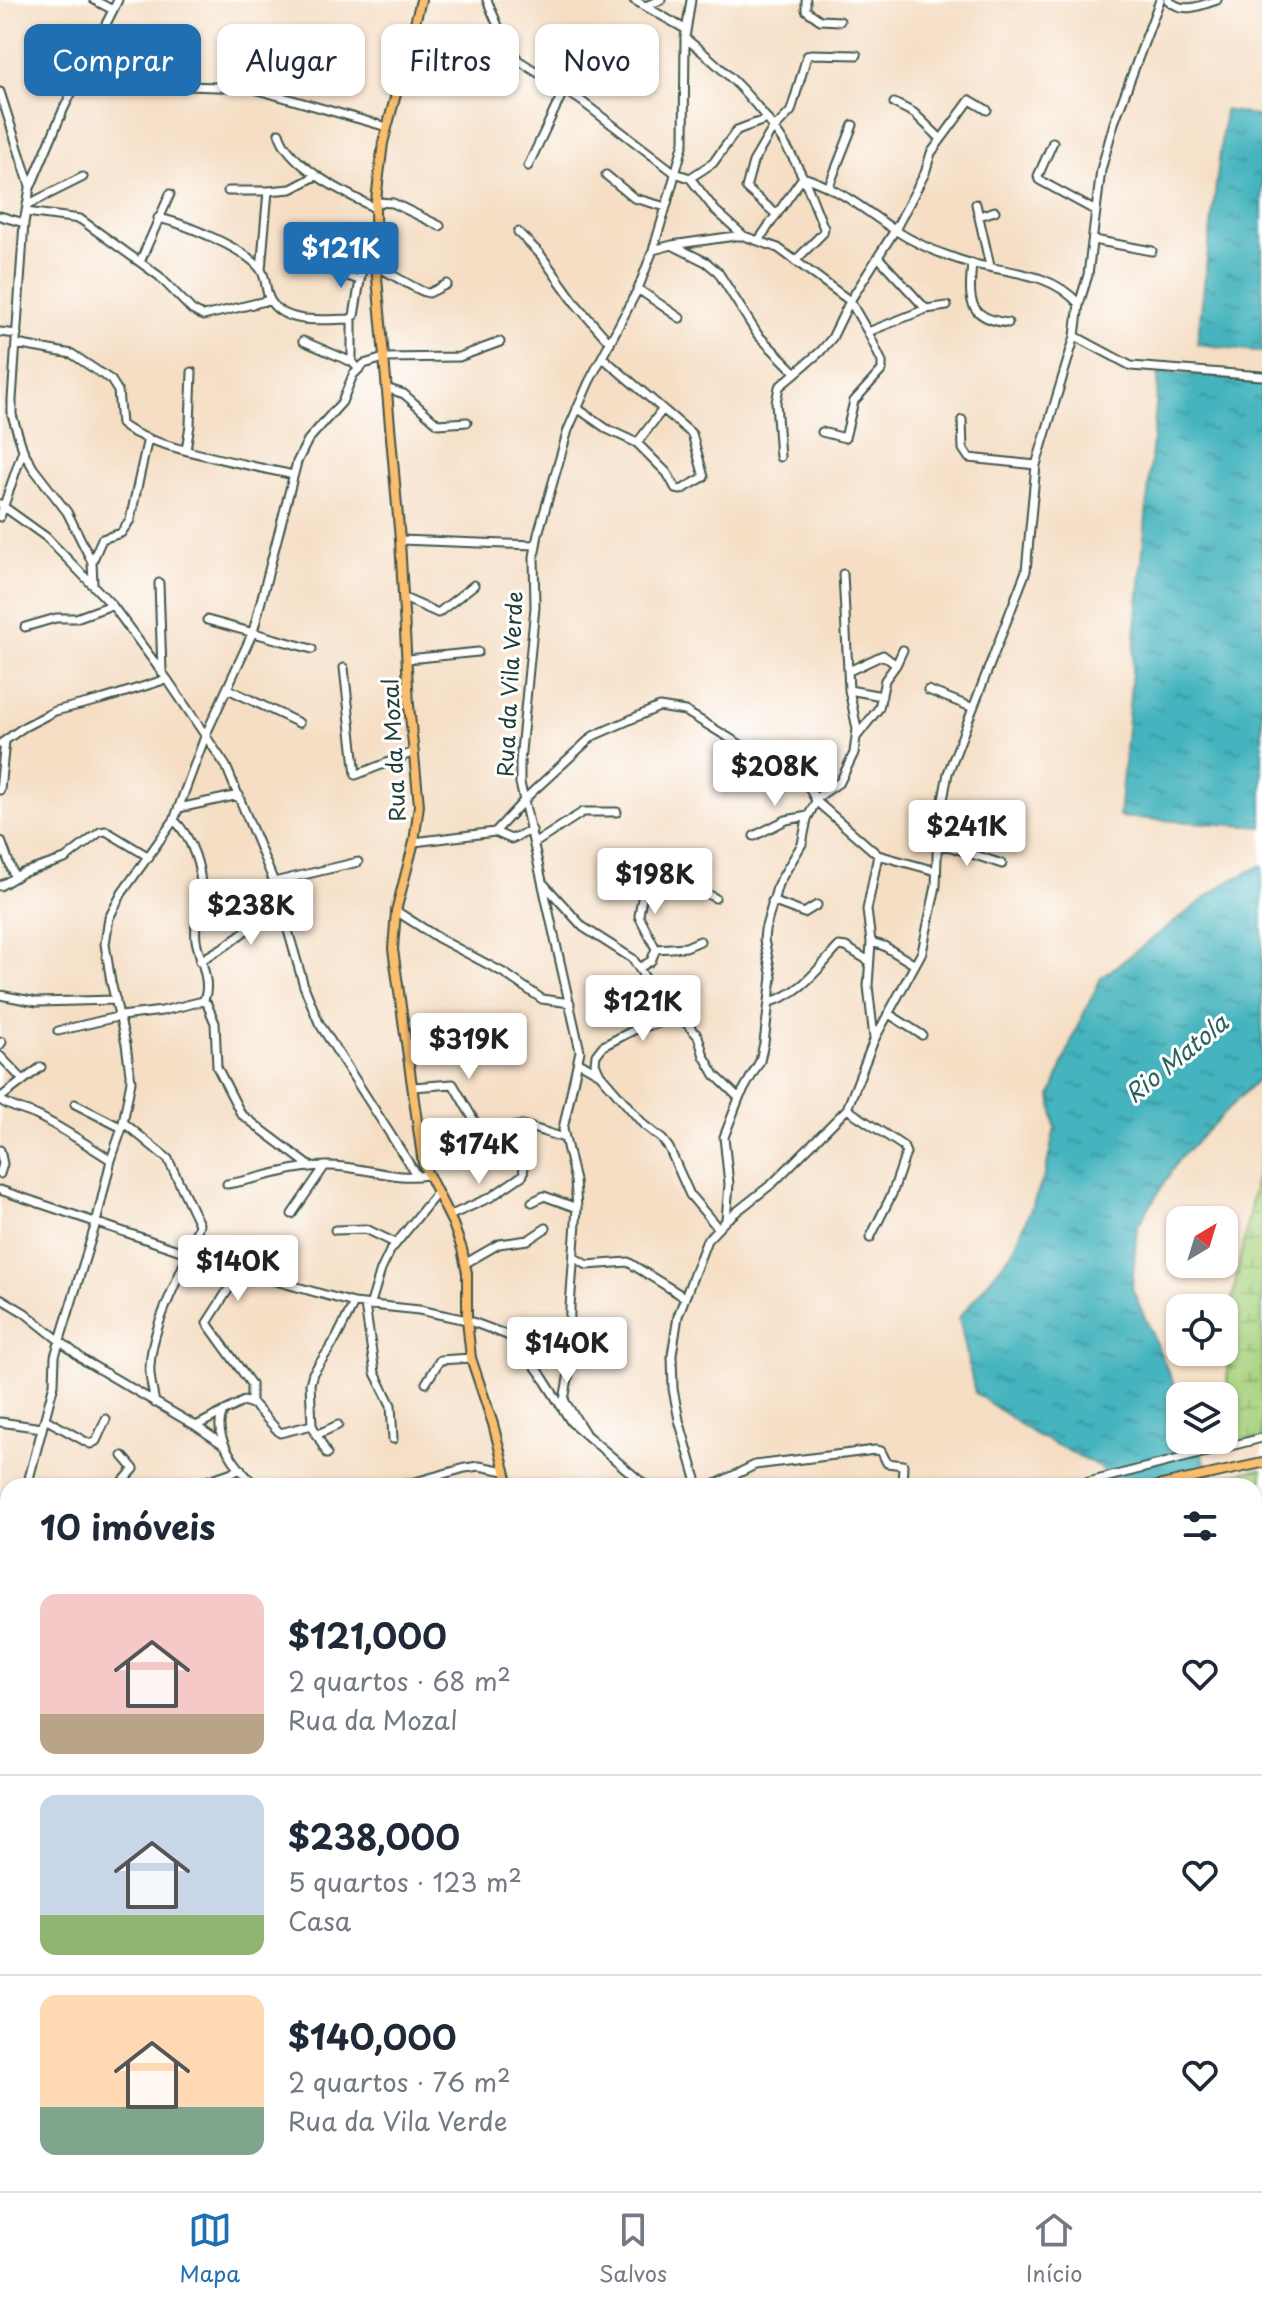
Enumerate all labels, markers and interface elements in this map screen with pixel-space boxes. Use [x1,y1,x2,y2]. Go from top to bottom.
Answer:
chip: Comprar [24,24,201,96]
chip: Alugar [217,24,365,96]
chip: Filtros [381,24,519,96]
chip: Novo [535,24,659,96]
pin: $121K [285,222,397,290]
text: $121K [302,228,380,267]
street label: Rua da Vila Verde [487,590,530,778]
street label: Rua da Mozal [372,678,413,823]
pin: $208K [719,740,831,808]
text: $208K [731,746,819,785]
pin: $241K [911,800,1023,868]
text: $241K [927,806,1007,845]
pin: $198K [599,848,711,916]
text: $198K [615,854,695,893]
pin: $238K [195,879,307,947]
text: $238K [207,885,295,924]
pin: $121K [587,975,699,1043]
text: $121K [604,981,682,1020]
water label: Rio Matola [1116,1004,1236,1110]
pin: $319K [413,1013,525,1081]
text: $319K [429,1019,509,1058]
pin: $174K [423,1118,535,1186]
text: $174K [439,1124,519,1163]
north arrow [1166,1206,1238,1278]
map controls [1166,1206,1238,1454]
pin: $140K [182,1235,294,1303]
text: $140K [196,1241,280,1280]
button: locate [1166,1294,1238,1366]
pin: $140K [511,1317,623,1385]
text: $140K [525,1323,609,1362]
button: layers [1166,1382,1238,1454]
text: 10 imóveis [40,1500,216,1552]
icon: filters [1178,1504,1222,1548]
text: $121,000 [288,1609,447,1661]
icon: home [104,1626,200,1722]
icon: heart [1178,1652,1222,1696]
text: 2 quartos · 68 m² [288,1661,511,1700]
text: Rua da Mozal [288,1700,458,1739]
text: $238,000 [288,1810,460,1862]
icon: home [104,1827,200,1923]
icon: heart [1178,1853,1222,1897]
text: 5 quartos · 123 m² [288,1862,522,1901]
text: Casa [288,1901,351,1940]
text: $140,000 [288,2010,457,2062]
icon: home [104,2027,200,2123]
icon: heart [1178,2053,1222,2097]
text: 2 quartos · 76 m² [288,2062,511,2101]
text: Rua da Vila Verde [288,2101,507,2140]
tab: Mapa [180,2208,240,2289]
tab: Salvos [599,2208,667,2289]
tab: Início [1026,2208,1082,2289]

